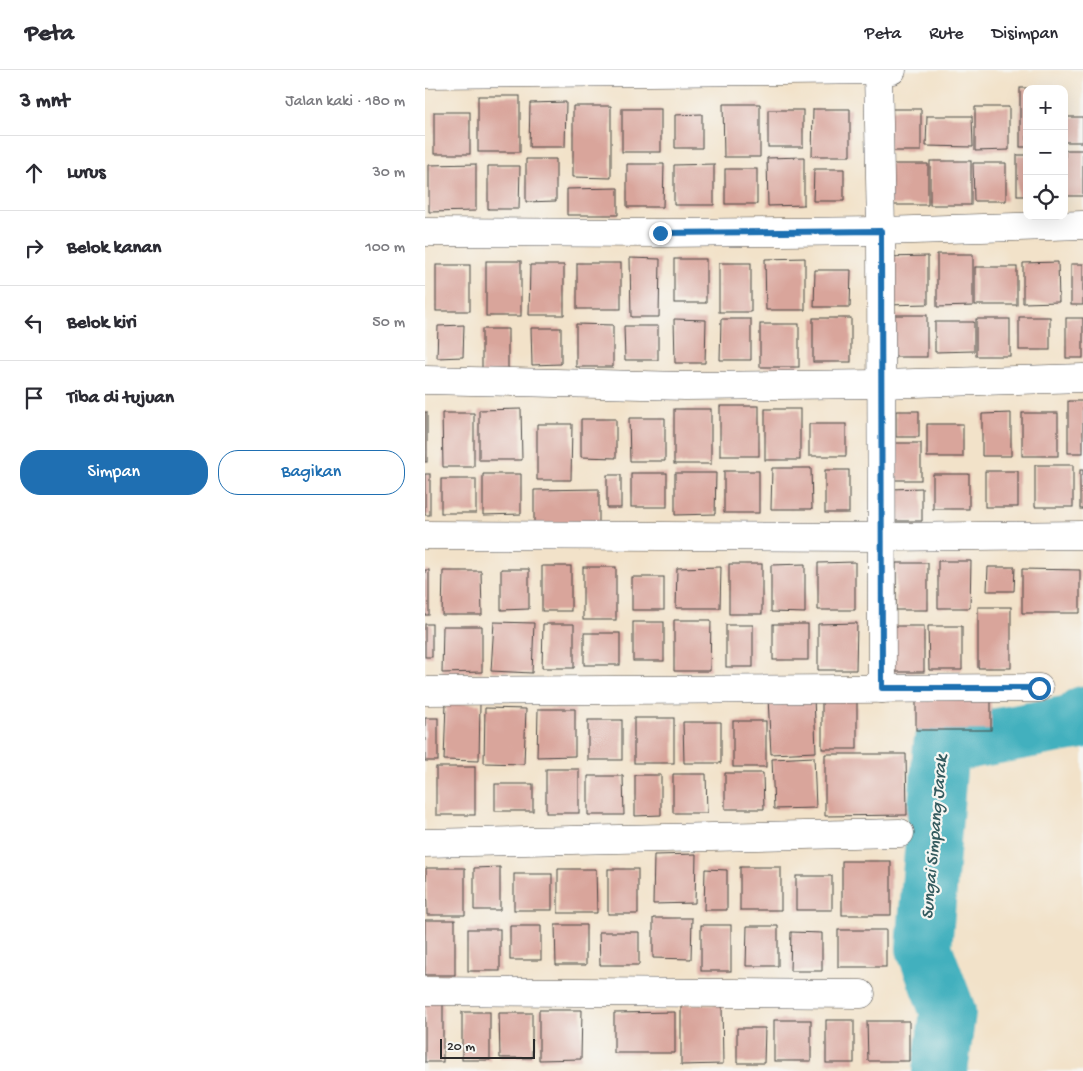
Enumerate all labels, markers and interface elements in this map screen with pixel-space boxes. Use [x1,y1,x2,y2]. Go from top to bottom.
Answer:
text: Peta [25,20,74,49]
text: Peta [865,24,901,45]
text: Rute [929,24,964,45]
text: Disimpan [992,24,1058,45]
map controls [1023,85,1068,220]
button: + [1023,85,1068,130]
text: 3 mnt [20,90,69,115]
text: Jalan kaki · 180 m [285,93,405,112]
button: − [1023,130,1068,175]
icon: ahead [20,159,48,187]
text: Lurus [67,162,106,185]
text: 30 m [372,164,405,183]
button: locate [1023,175,1068,220]
route end [649,222,672,245]
icon: right [20,234,48,262]
text: Belok kanan [67,237,161,260]
text: 100 m [365,239,405,258]
icon: left [20,309,48,337]
text: Belok kiri [67,312,137,335]
text: 50 m [372,314,405,333]
icon: arrive [20,384,48,412]
text: Tiba di tujuan [67,387,174,410]
button: Simpan [20,450,208,495]
button: Bagikan [218,450,405,495]
route start [1028,677,1051,700]
water label: Sungai Simpang Jarak [918,752,953,920]
scale bar [440,1036,535,1059]
text: 20 m [447,1039,475,1056]

